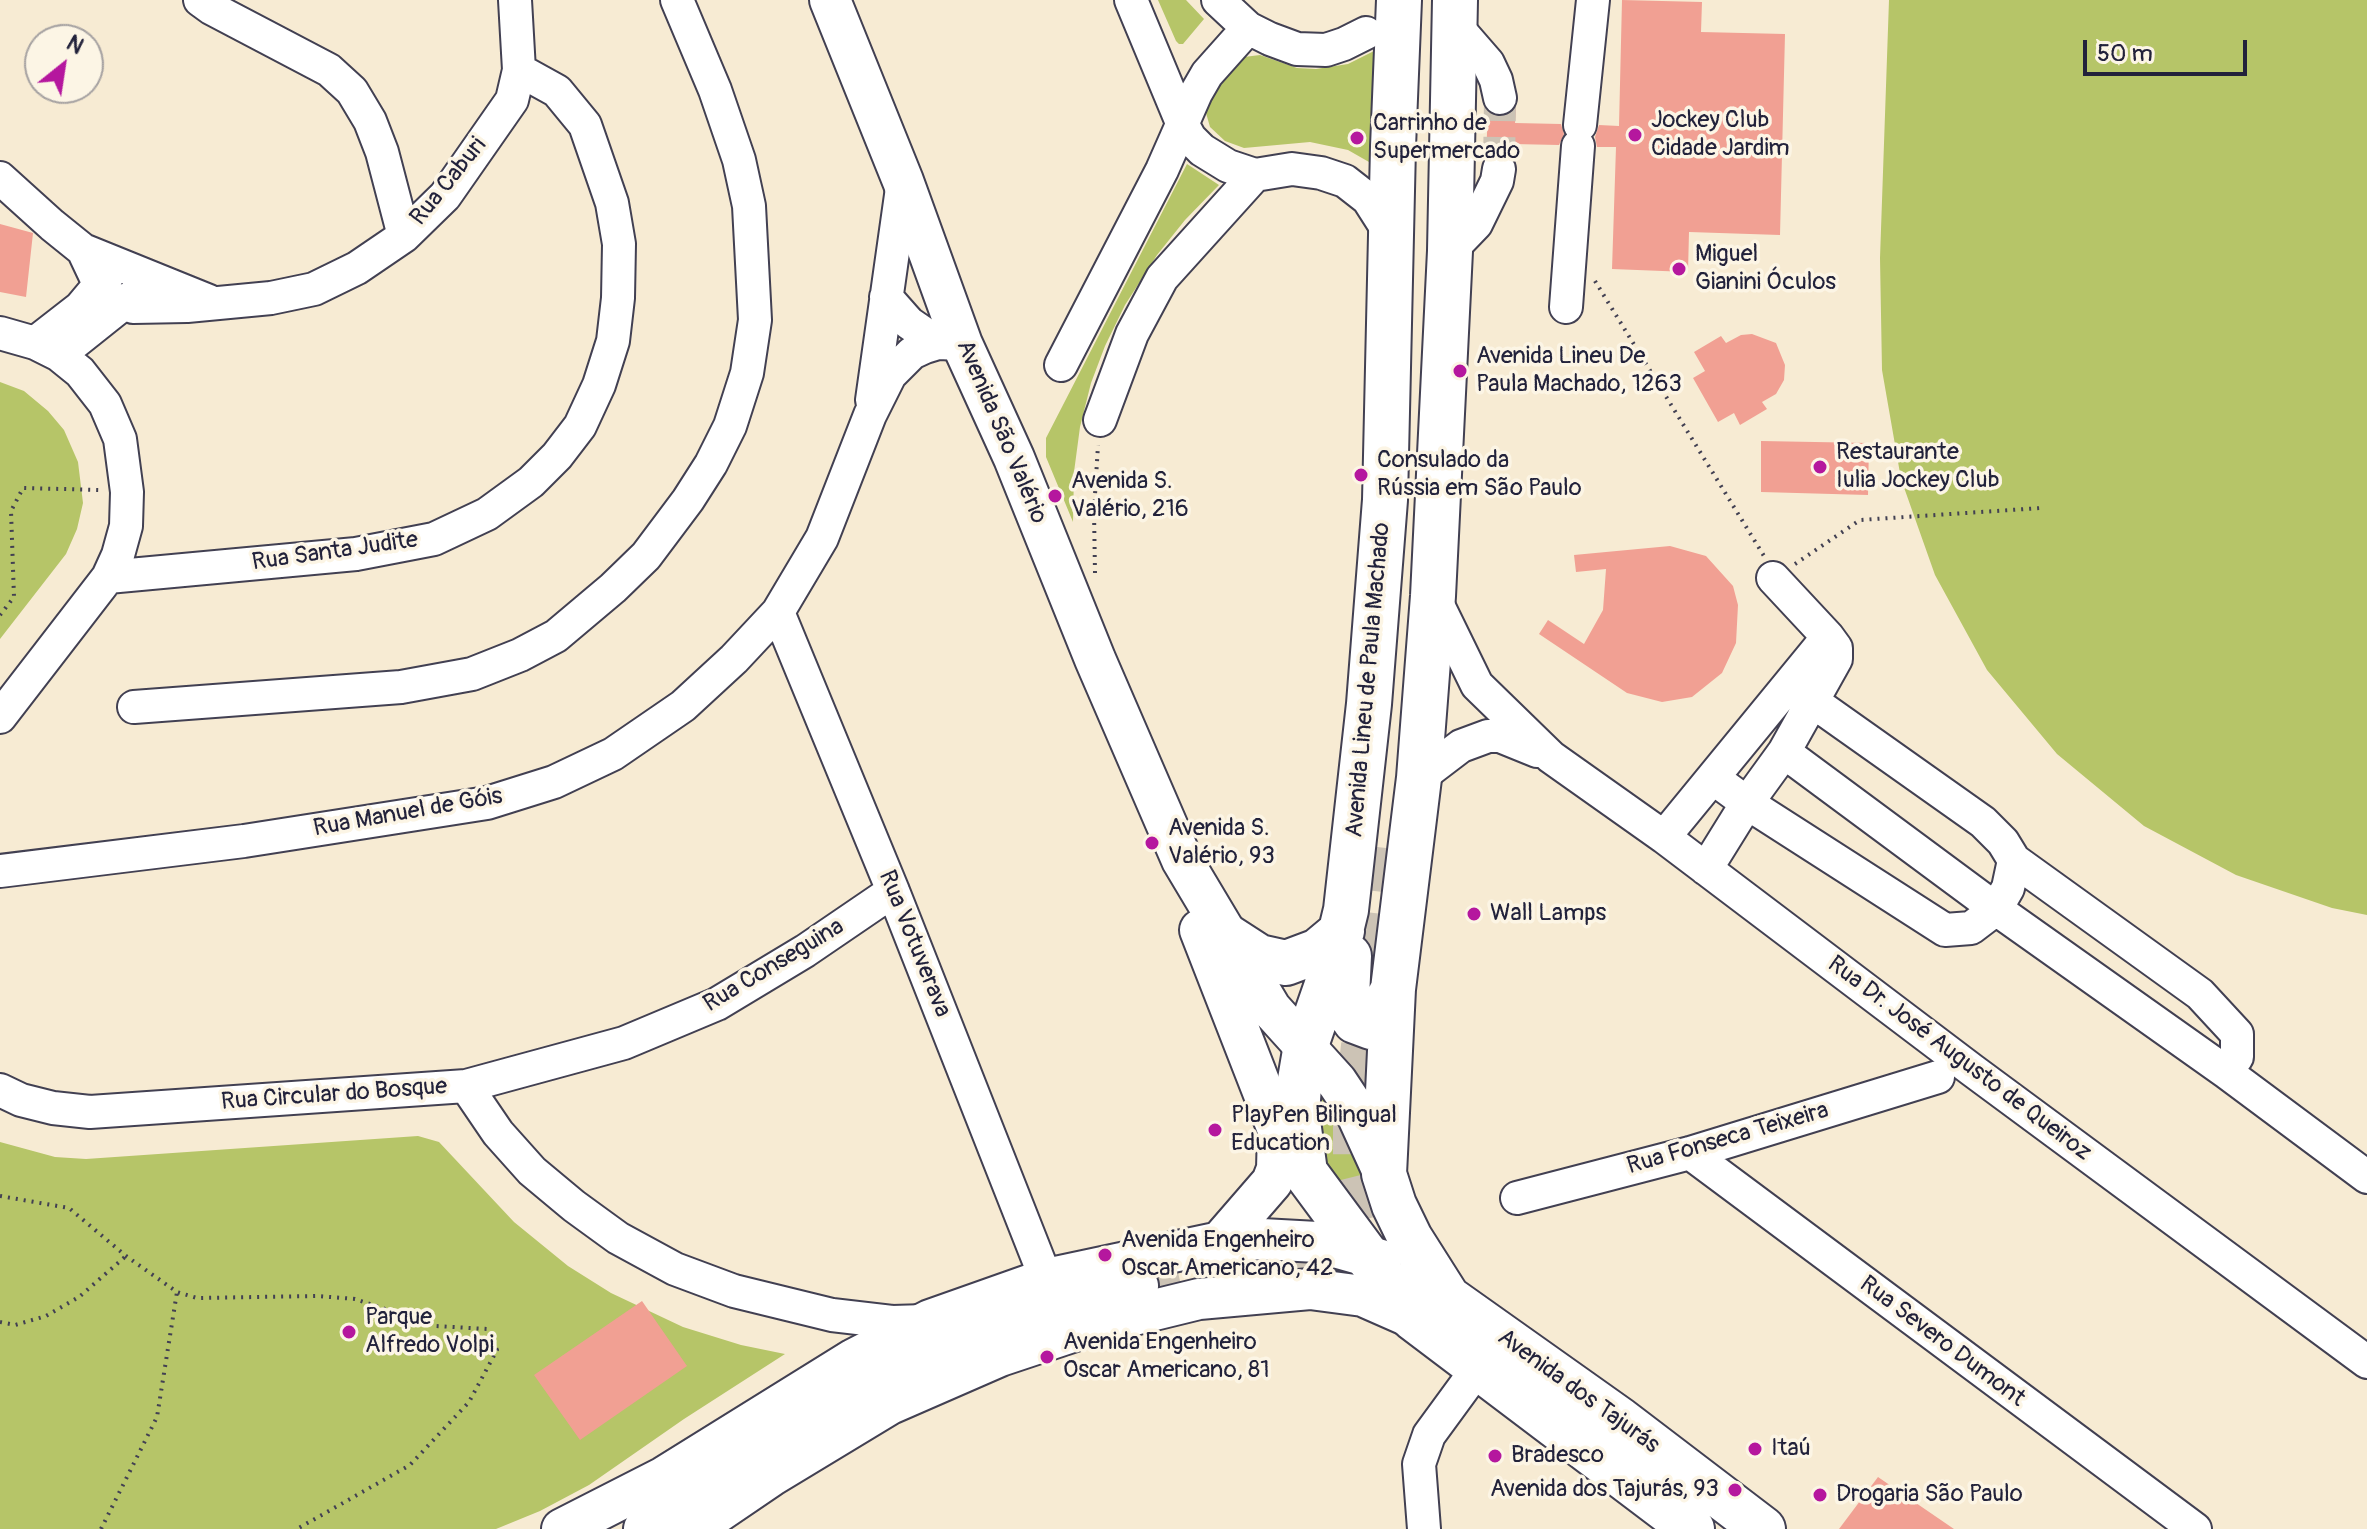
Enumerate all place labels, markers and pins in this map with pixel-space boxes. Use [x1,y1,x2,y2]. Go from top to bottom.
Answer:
place label: Jockey Club Cidade Jardim [1651,107,1790,163]
place label: Carrinho de Supermercado [1373,110,1520,166]
marker: Jockey Club Cidade Jardim [1626,126,1644,144]
marker: Carrinho de Supermercado [1348,129,1366,147]
place label: Miguel Gianini Óculos [1695,241,1836,297]
marker: Miguel Gianini Óculos [1670,260,1688,278]
place label: Avenida Lineu De Paula Machado, 1263 [1476,343,1682,399]
marker: Avenida Lineu De Paula Machado, 1263 [1451,362,1469,380]
place label: Restaurante Iulia Jockey Club [1836,439,1999,495]
place label: Consulado da Rússia em São Paulo [1377,447,1582,503]
marker: Restaurante Iulia Jockey Club [1811,458,1829,476]
marker: Consulado da Rússia em São Paulo [1352,466,1370,484]
place label: Avenida S. Valério, 216 [1071,468,1189,524]
marker: Avenida S. Valério, 216 [1046,487,1064,505]
place label: Avenida S. Valério, 93 [1168,815,1275,871]
marker: Avenida S. Valério, 93 [1143,834,1161,852]
place label: Wall Lamps [1490,900,1606,928]
marker: Wall Lamps [1465,905,1483,923]
place label: PlayPen Bilingual Education [1231,1102,1397,1158]
marker: PlayPen Bilingual Education [1206,1121,1224,1139]
place label: Avenida Engenheiro Oscar Americano, 42 [1121,1227,1333,1283]
marker: Avenida Engenheiro Oscar Americano, 42 [1096,1246,1114,1264]
place label: Parque Alfredo Volpi [365,1304,494,1360]
marker: Parque Alfredo Volpi [340,1323,358,1341]
place label: Avenida Engenheiro Oscar Americano, 81 [1063,1329,1270,1385]
marker: Avenida Engenheiro Oscar Americano, 81 [1038,1348,1056,1366]
place label: Itaú [1771,1435,1811,1463]
marker: Itaú [1746,1440,1764,1458]
place label: Bradesco [1511,1442,1604,1470]
marker: Bradesco [1486,1447,1504,1465]
place label: Avenida dos Tajurás, 93 [1490,1476,1719,1504]
marker: Avenida dos Tajurás, 93 [1726,1481,1744,1499]
place label: Drogaria São Paulo [1836,1481,2023,1509]
marker: Drogaria São Paulo [1811,1486,1829,1504]

